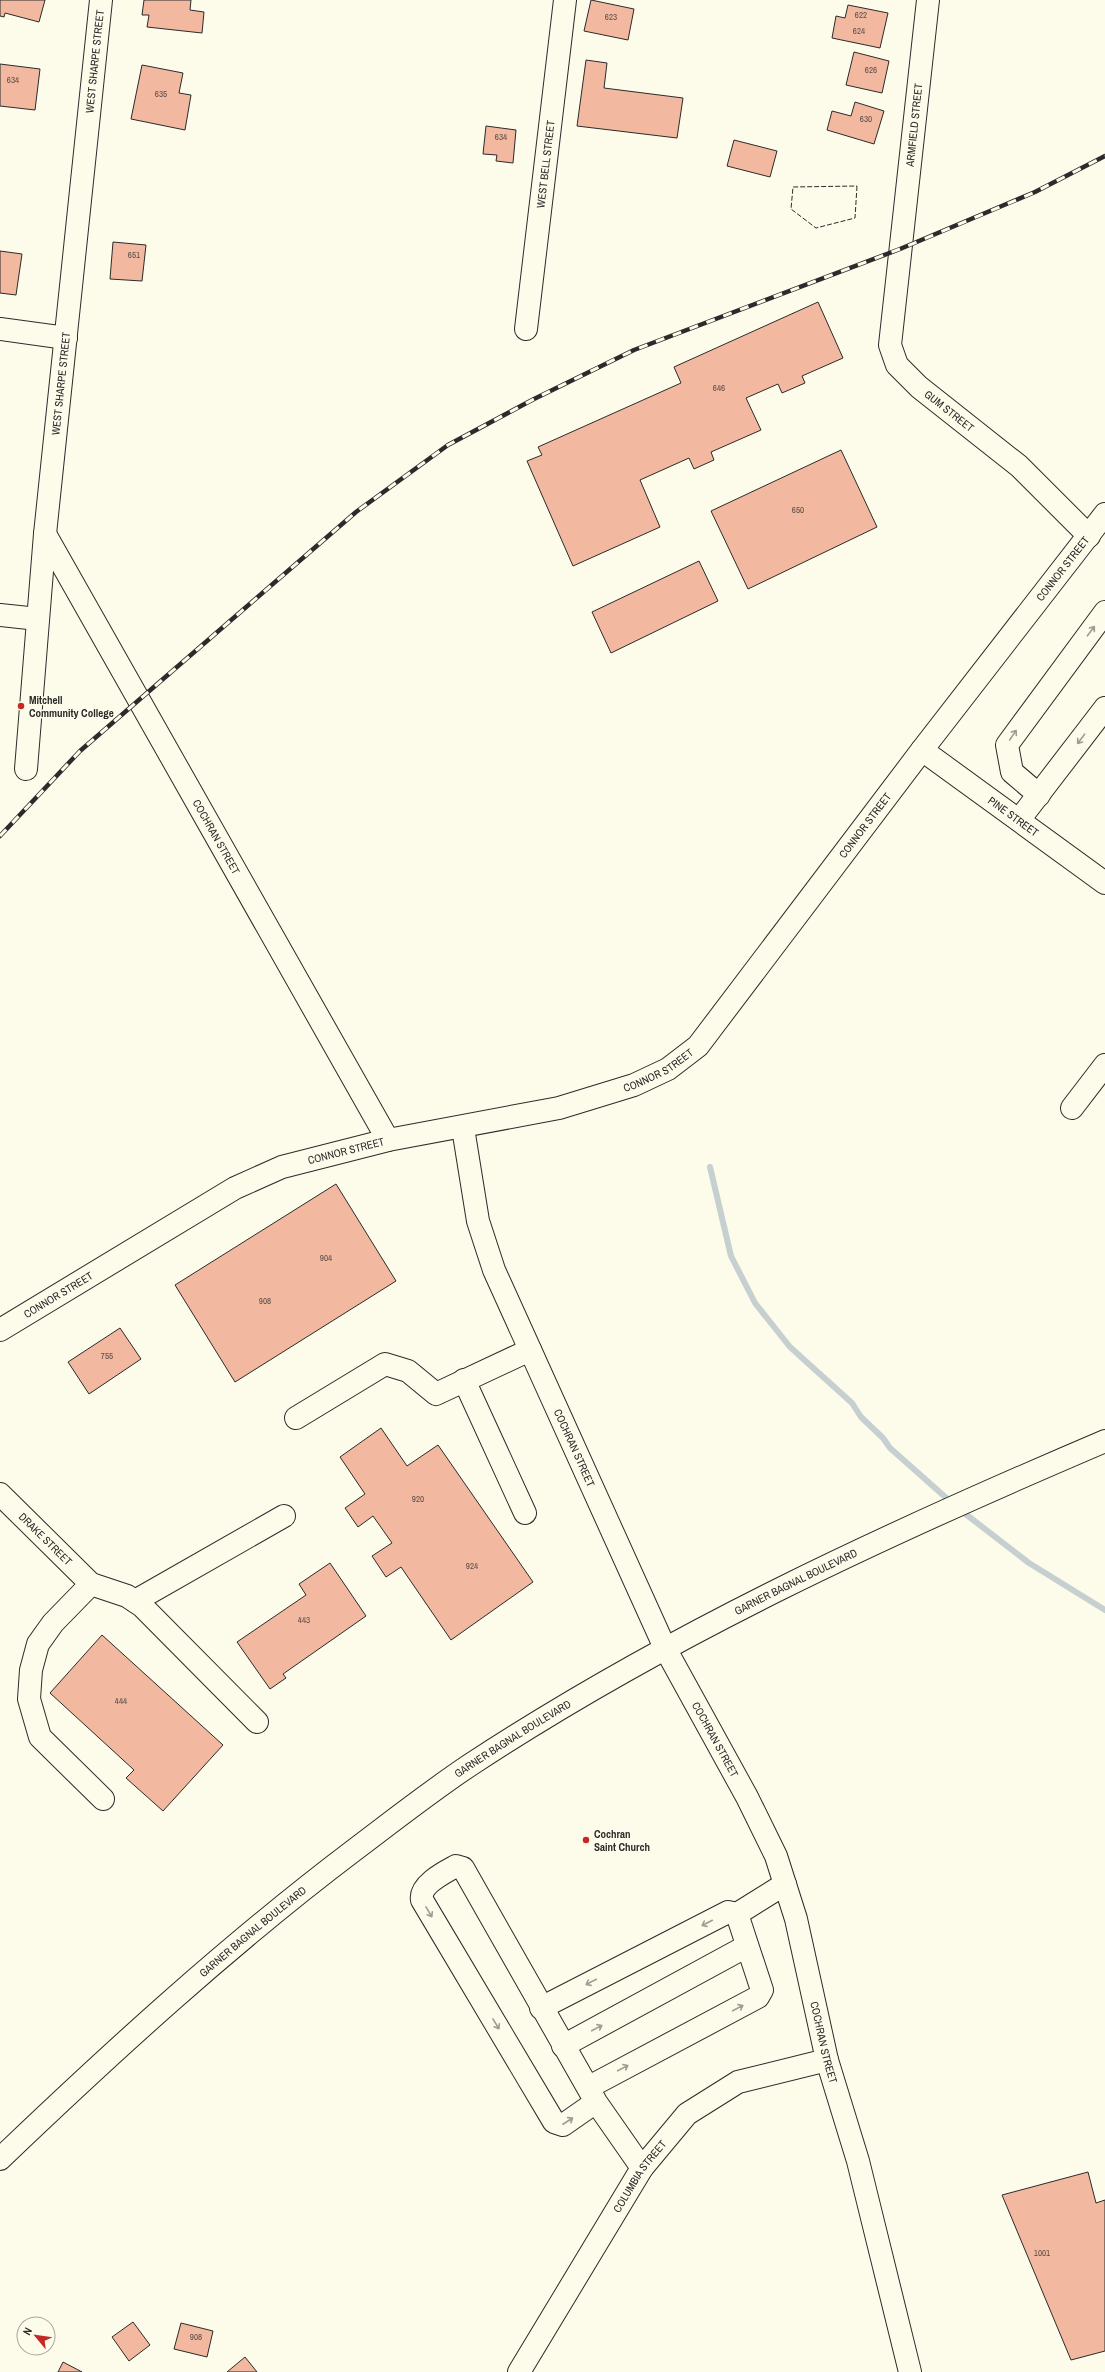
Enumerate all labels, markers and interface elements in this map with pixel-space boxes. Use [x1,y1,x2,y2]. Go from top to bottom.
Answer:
street label: WEST SHARPE STREET [82,9,107,114]
house number: 622 [855,9,867,21]
house number: 623 [605,11,617,23]
house number: 624 [853,25,865,37]
house number: 626 [865,64,877,76]
house number: 634 [7,74,19,86]
street label: ARMFIELD STREET [903,82,925,168]
house number: 635 [155,88,167,100]
house number: 630 [860,113,872,125]
street label: WEST BELL STREET [533,119,558,209]
house number: 634 [495,131,507,143]
house number: 651 [128,249,140,261]
street label: WEST SHARPE STREET [48,331,73,436]
house number: 646 [713,382,725,394]
street label: GUM STREET [922,387,977,435]
house number: 650 [792,504,804,516]
street label: CONNOR STREET [1033,533,1092,604]
one-way arrow [1087,626,1095,637]
place label: Mitchell Community College [29,693,114,720]
marker: Mitchell Community College [16,701,26,711]
one-way arrow [1009,730,1017,741]
one-way arrow [1077,733,1086,744]
street label: CONNOR STREET [836,789,895,861]
street label: PINE STREET [985,793,1042,840]
street label: COCHRAN STREET [190,797,243,877]
street label: CONNOR STREET [621,1045,696,1095]
street label: CONNOR STREET [306,1134,386,1167]
house number: 904 [320,1252,332,1264]
street label: CONNOR STREET [21,1268,96,1321]
house number: 908 [259,1295,271,1307]
house number: 755 [101,1350,113,1362]
street label: COCHRAN STREET [551,1407,598,1489]
house number: 920 [412,1493,424,1505]
street label: DRAKE STREET [16,1510,75,1569]
street label: GARNER BAGNAL BOULEVARD [732,1546,859,1618]
house number: 924 [466,1560,478,1572]
house number: 443 [298,1614,310,1626]
house number: 444 [115,1695,127,1707]
street label: GARNER BAGNAL BOULEVARD [452,1697,573,1781]
street label: COCHRAN STREET [689,1699,742,1780]
place label: Cochran Saint Church [594,1827,650,1854]
marker: Cochran Saint Church [581,1835,591,1845]
street label: GARNER BAGNAL BOULEVARD [196,1883,309,1980]
one-way arrow [425,1906,433,1918]
one-way arrow [701,1920,713,1927]
one-way arrow [586,1979,598,1987]
street label: COCHRAN STREET [807,2000,841,2085]
one-way arrow [732,2004,744,2011]
one-way arrow [492,2018,500,2030]
one-way arrow [591,2023,603,2031]
one-way arrow [617,2064,629,2072]
one-way arrow [563,2117,574,2125]
street label: COLUMBIA STREET [610,2137,670,2215]
house number: 1001 [1034,2247,1050,2259]
north arrow [16,2316,56,2356]
text: N [20,2325,35,2337]
house number: 908 [190,2331,202,2343]

